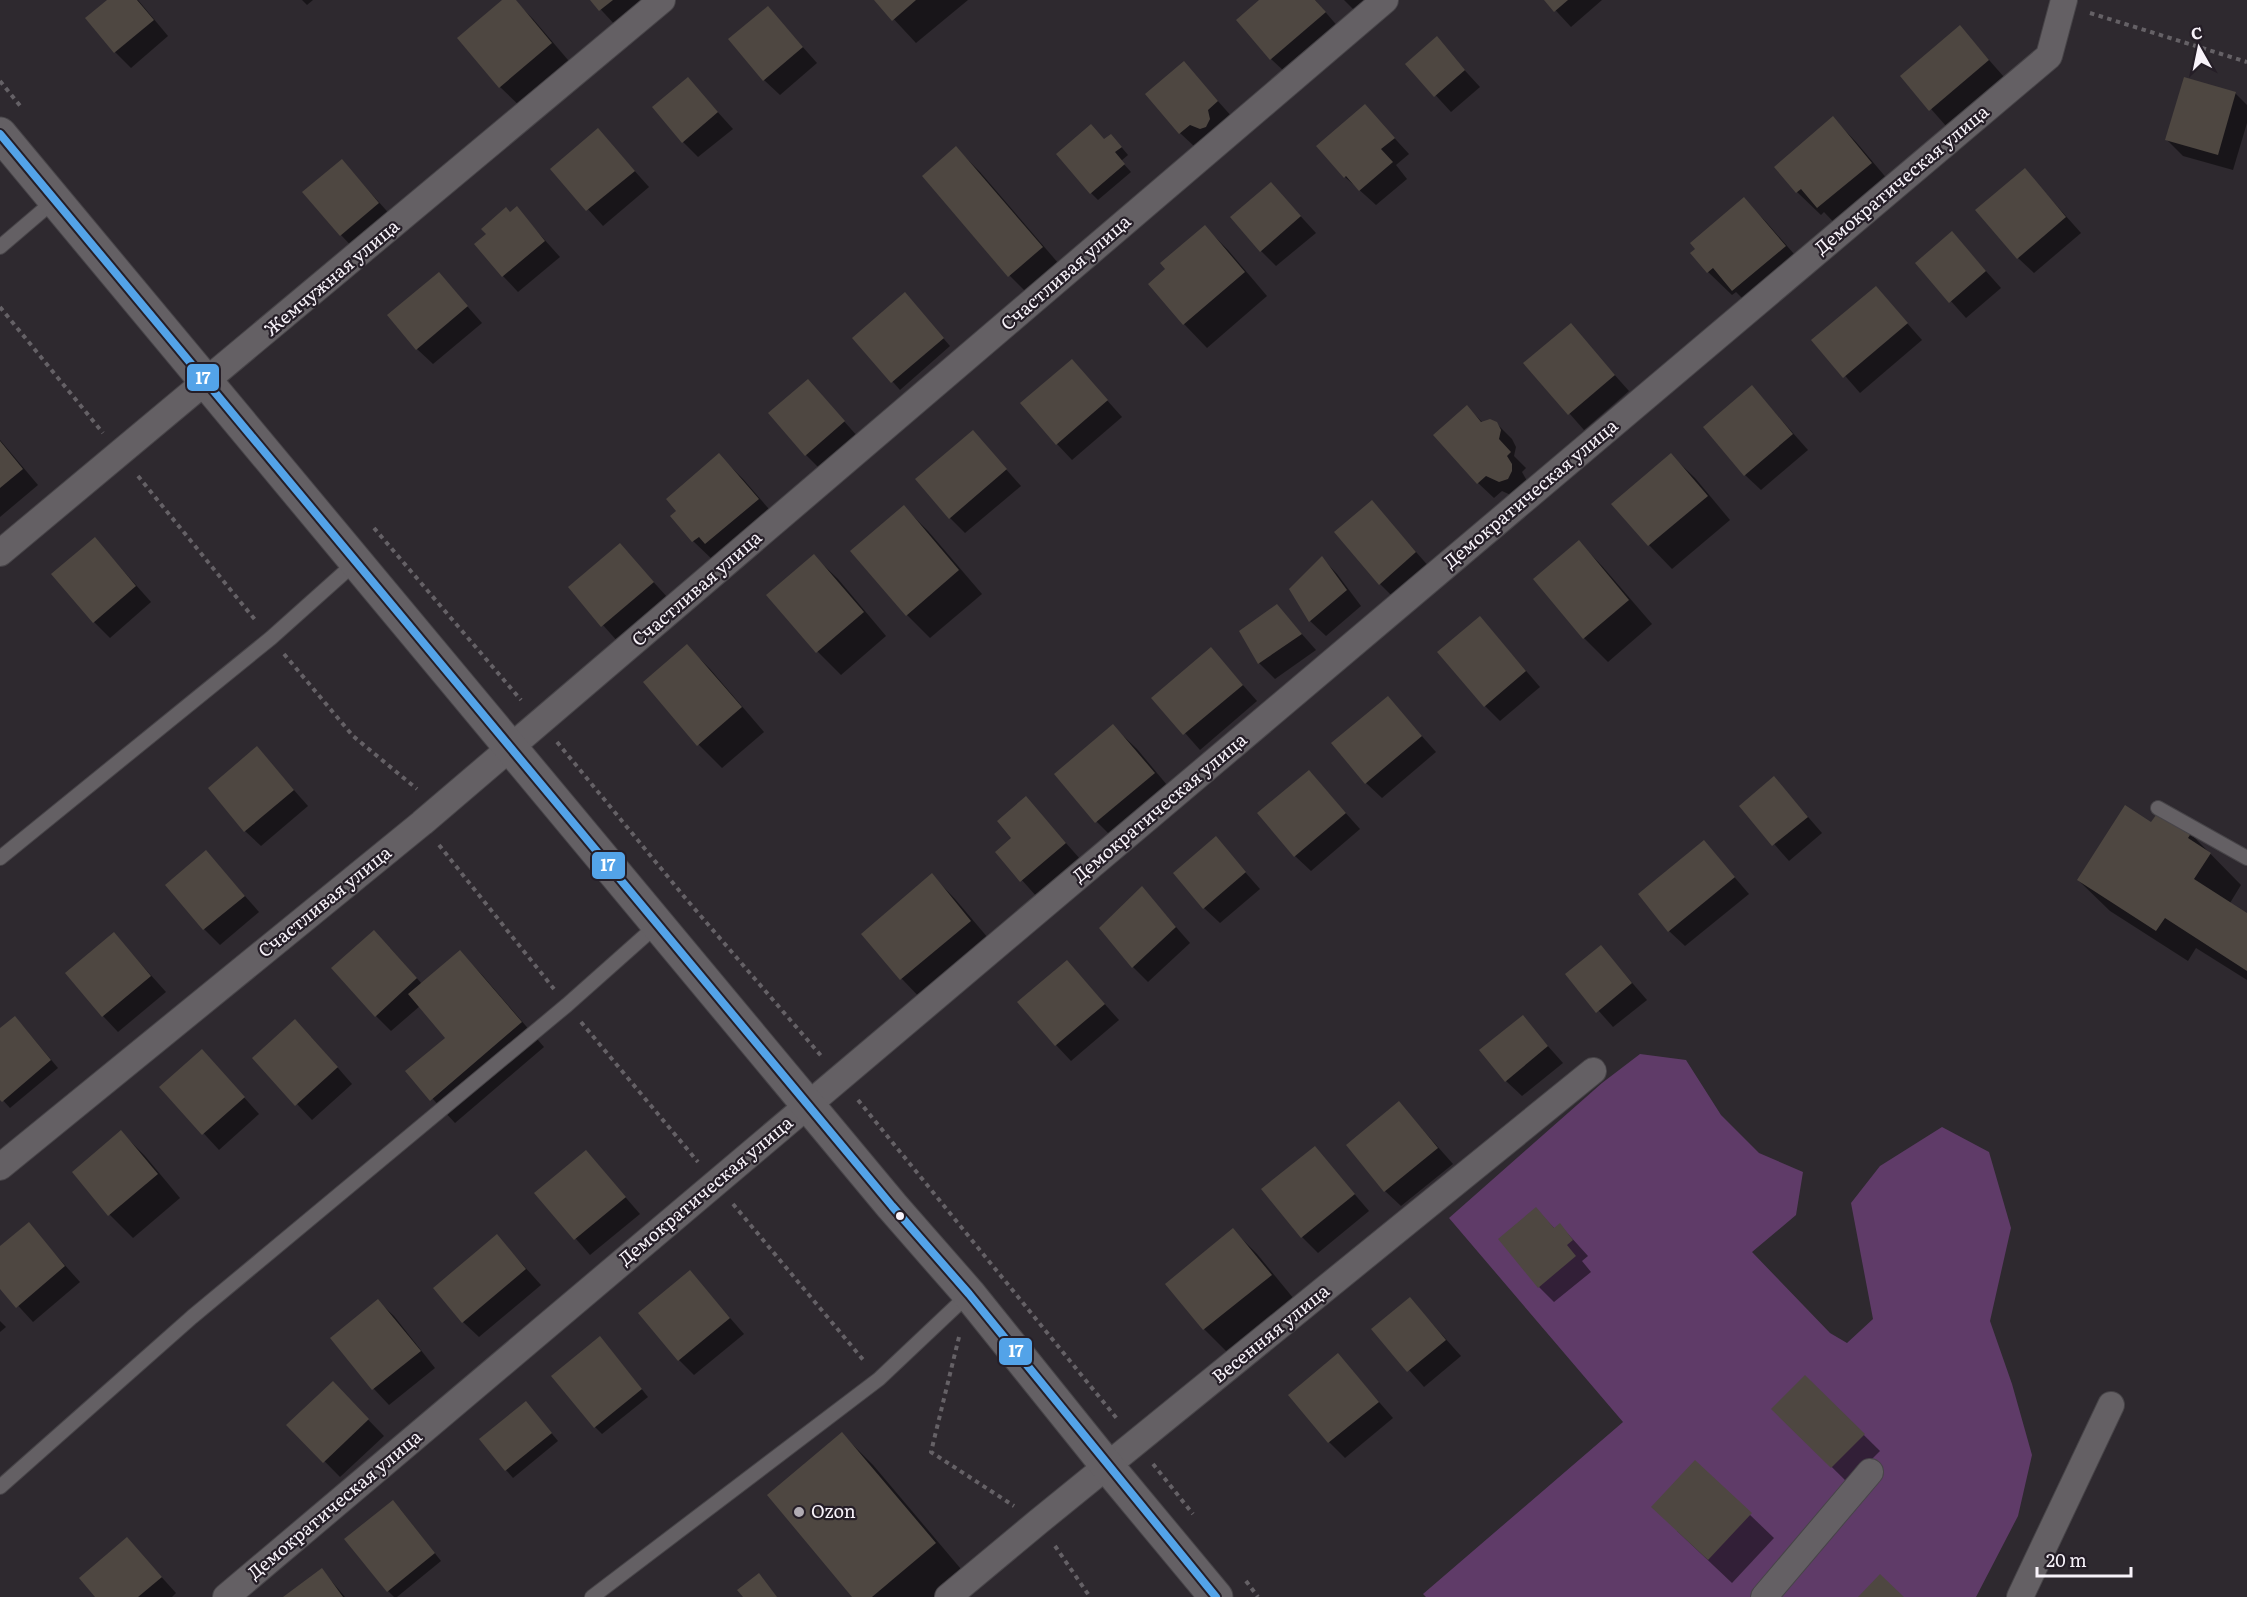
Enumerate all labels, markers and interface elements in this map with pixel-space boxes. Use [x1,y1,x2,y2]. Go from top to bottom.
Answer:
north arrow [2169,18,2229,78]
text: С [2189,19,2204,45]
street label: Демократическая улица [1808,98,1994,260]
street label: Счастливая улица [994,207,1136,336]
street label: Жемчужная улица [258,212,405,342]
line badge: 17 [186,363,220,392]
text: 17 [196,365,211,389]
street label: Демократическая улица [1437,412,1623,574]
street label: Счастливая улица [625,523,767,652]
street label: Демократическая улица [1066,726,1252,888]
street label: Счастливая улица [252,838,397,963]
line badge: 17 [591,851,626,880]
text: 17 [601,852,616,876]
street label: Демократическая улица [612,1109,798,1271]
unlabelled marker [894,1210,906,1222]
street label: Весенняя улица [1205,1277,1335,1389]
line badge: 17 [998,1337,1033,1366]
text: 17 [1009,1338,1024,1362]
street label: Демократическая улица [241,1423,427,1585]
place label: Ozon [811,1497,856,1524]
marker: Ozon [792,1505,806,1519]
scale bar [2037,1540,2132,1578]
text: 20 m [2046,1546,2087,1573]

